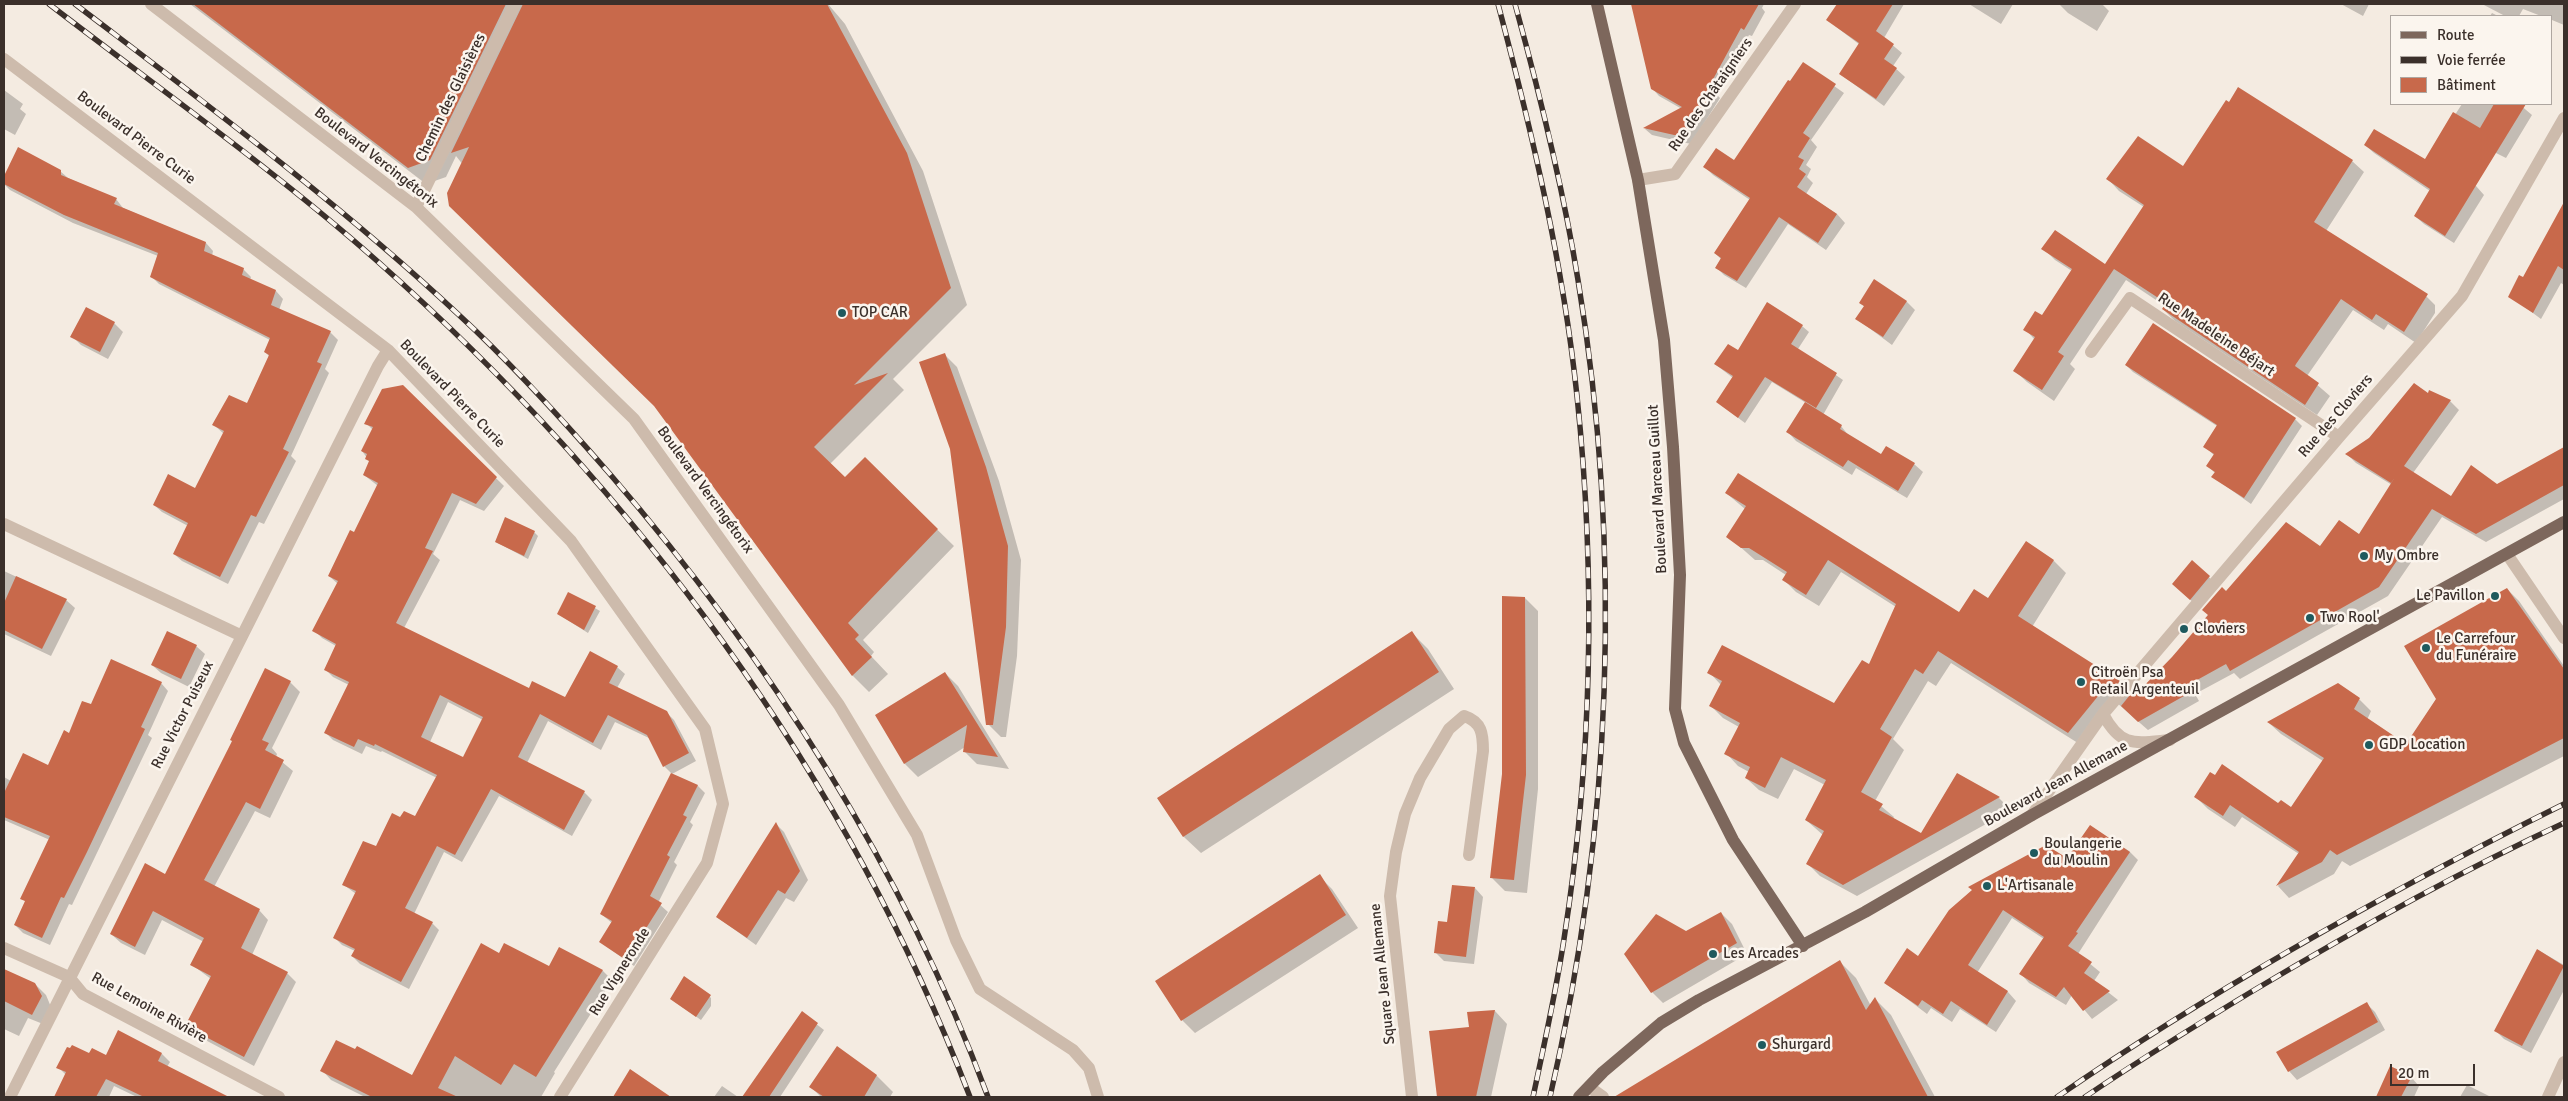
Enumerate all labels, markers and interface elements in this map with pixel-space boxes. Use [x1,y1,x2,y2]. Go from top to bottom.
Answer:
legend [2390,15,2553,105]
text: Route [2437,26,2474,44]
street label: Chemin des Glaisières [412,31,490,165]
street label: Rue des Châtaigniers [1665,35,1757,155]
text: Voie ferrée [2437,51,2506,69]
text: Bâtiment [2437,76,2496,94]
street label: Boulevard Pierre Curie [73,88,199,188]
street label: Boulevard Vercingétorix [310,104,442,212]
street label: Rue Madeleine Béjart [2154,289,2278,381]
place label: TOP CAR [852,304,908,322]
marker: TOP CAR [836,307,848,319]
street label: Boulevard Pierre Curie [396,336,508,452]
street label: Rue des Cloviers [2295,371,2377,461]
street label: Boulevard Marceau Guillot [1645,404,1671,574]
street label: Boulevard Vercingétorix [653,423,757,557]
place label: My Ombre [2374,547,2439,565]
marker: My Ombre [2358,550,2370,562]
place label: Le Pavillon [2416,587,2485,605]
marker: Le Pavillon [2489,590,2501,602]
place label: Two Rool' [2320,609,2380,627]
marker: Two Rool' [2304,612,2316,624]
place label: Cloviers [2194,620,2245,638]
marker: Cloviers [2178,623,2190,635]
place label: Le Carrefour du Funéraire [2436,630,2517,665]
marker: Le Carrefour du Funéraire [2420,642,2432,654]
street label: Rue Victor Puiseux [148,658,218,772]
place label: Citroën Psa Retail Argenteuil [2091,664,2199,699]
marker: Citroën Psa Retail Argenteuil [2075,676,2087,688]
place label: GDP Location [2379,736,2465,754]
street label: Boulevard Jean Allemane [1981,737,2131,831]
marker: GDP Location [2363,739,2375,751]
place label: Boulangerie du Moulin [2044,835,2122,870]
marker: Boulangerie du Moulin [2028,847,2040,859]
place label: L'Artisanale [1997,877,2074,895]
marker: L'Artisanale [1981,880,1993,892]
street label: Square Jean Allemane [1367,903,1399,1045]
street label: Rue Vigneronde [586,925,654,1019]
place label: Les Arcades [1723,945,1799,963]
marker: Les Arcades [1707,948,1719,960]
street label: Rue Lemoine Rivière [88,969,210,1047]
place label: Shurgard [1772,1036,1831,1054]
marker: Shurgard [1756,1039,1768,1051]
scale bar [2393,1054,2478,1086]
text: 20 m [2398,1064,2429,1082]

